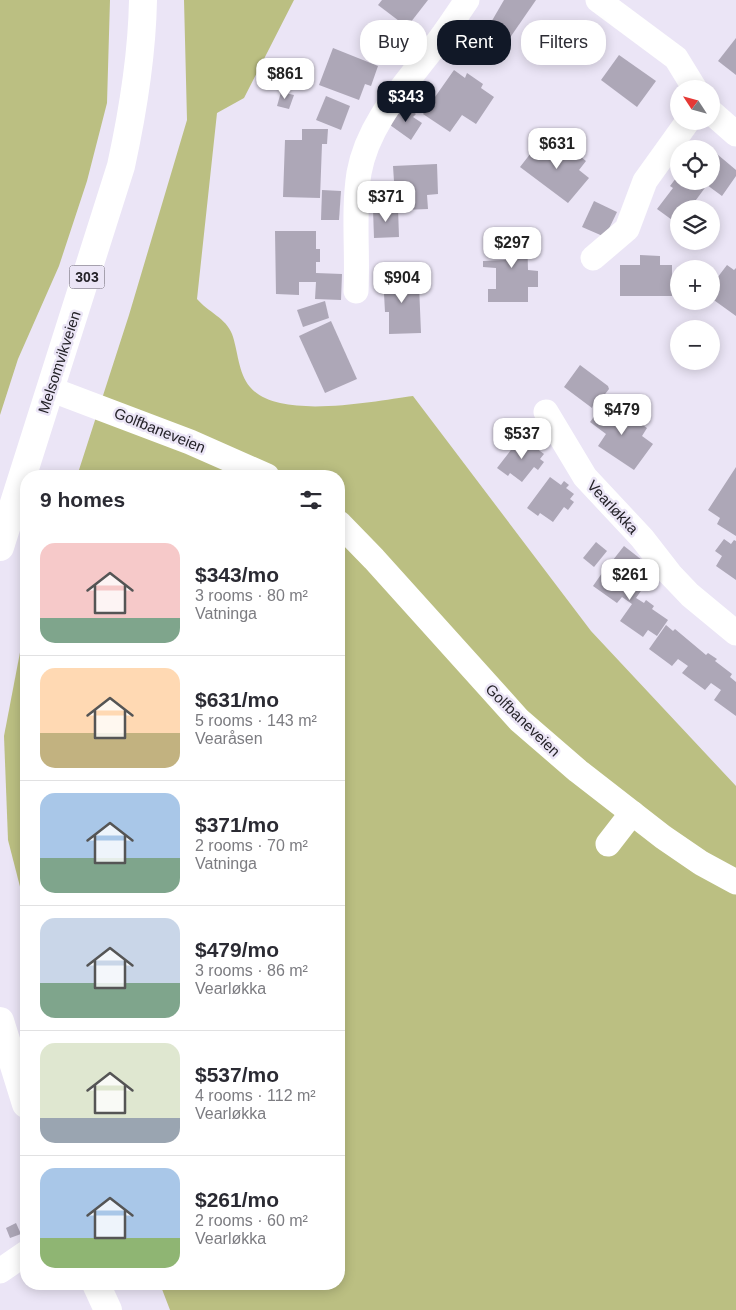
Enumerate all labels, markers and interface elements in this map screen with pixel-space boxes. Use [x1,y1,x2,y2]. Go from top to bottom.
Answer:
chip: Buy [360,20,427,65]
chip: Rent [437,20,511,65]
chip: Filters [521,20,606,65]
pin: $861 [255,58,315,100]
text: $861 [267,65,303,82]
pin: $343 [376,80,436,123]
north arrow [670,80,720,130]
map controls [670,80,720,370]
text: $343 [388,88,424,105]
pin: $631 [527,128,587,170]
text: $631 [539,135,575,152]
button: locate [670,140,720,190]
pin: $371 [356,180,416,223]
text: $371 [368,188,404,205]
button: layers [670,200,720,250]
pin: $297 [482,226,542,269]
text: $297 [494,234,530,251]
button: + [670,260,720,310]
pin: $904 [372,262,432,304]
road number: 303 [70,266,104,288]
text: $904 [384,269,420,286]
street label: Melsomvikveien [34,309,84,415]
button: − [670,320,720,370]
pin: $479 [592,394,652,436]
text: $479 [604,401,640,418]
street label: Golfbaneveien [112,404,208,456]
pin: $537 [492,418,552,460]
text: $537 [504,425,540,442]
street label: Vearløkka [584,477,642,538]
icon: filters [297,486,325,514]
text: 9 homes [40,488,125,511]
pin: $261 [600,558,660,601]
icon: home [80,563,140,623]
text: $343/mo [195,563,279,586]
text: $261 [612,566,648,583]
text: 3 rooms · 80 m² [195,587,308,604]
text: Vatninga [195,605,257,622]
street label: Golfbaneveien [482,680,564,760]
icon: home [80,688,140,748]
text: $631/mo [195,688,279,711]
text: 5 rooms · 143 m² [195,712,317,729]
text: Vearåsen [195,730,263,747]
icon: home [80,813,140,873]
text: $371/mo [195,813,279,836]
text: 2 rooms · 70 m² [195,837,308,854]
text: Vatninga [195,855,257,872]
icon: home [80,938,140,998]
text: $479/mo [195,938,279,961]
text: 3 rooms · 86 m² [195,962,308,979]
text: Vearløkka [195,980,266,997]
icon: home [80,1063,140,1123]
text: $537/mo [195,1063,279,1086]
text: 4 rooms · 112 m² [195,1087,316,1104]
text: Vearløkka [195,1105,266,1122]
icon: home [80,1188,140,1248]
text: $261/mo [195,1188,279,1211]
text: 2 rooms · 60 m² [195,1212,308,1229]
text: Vearløkka [195,1230,266,1247]

